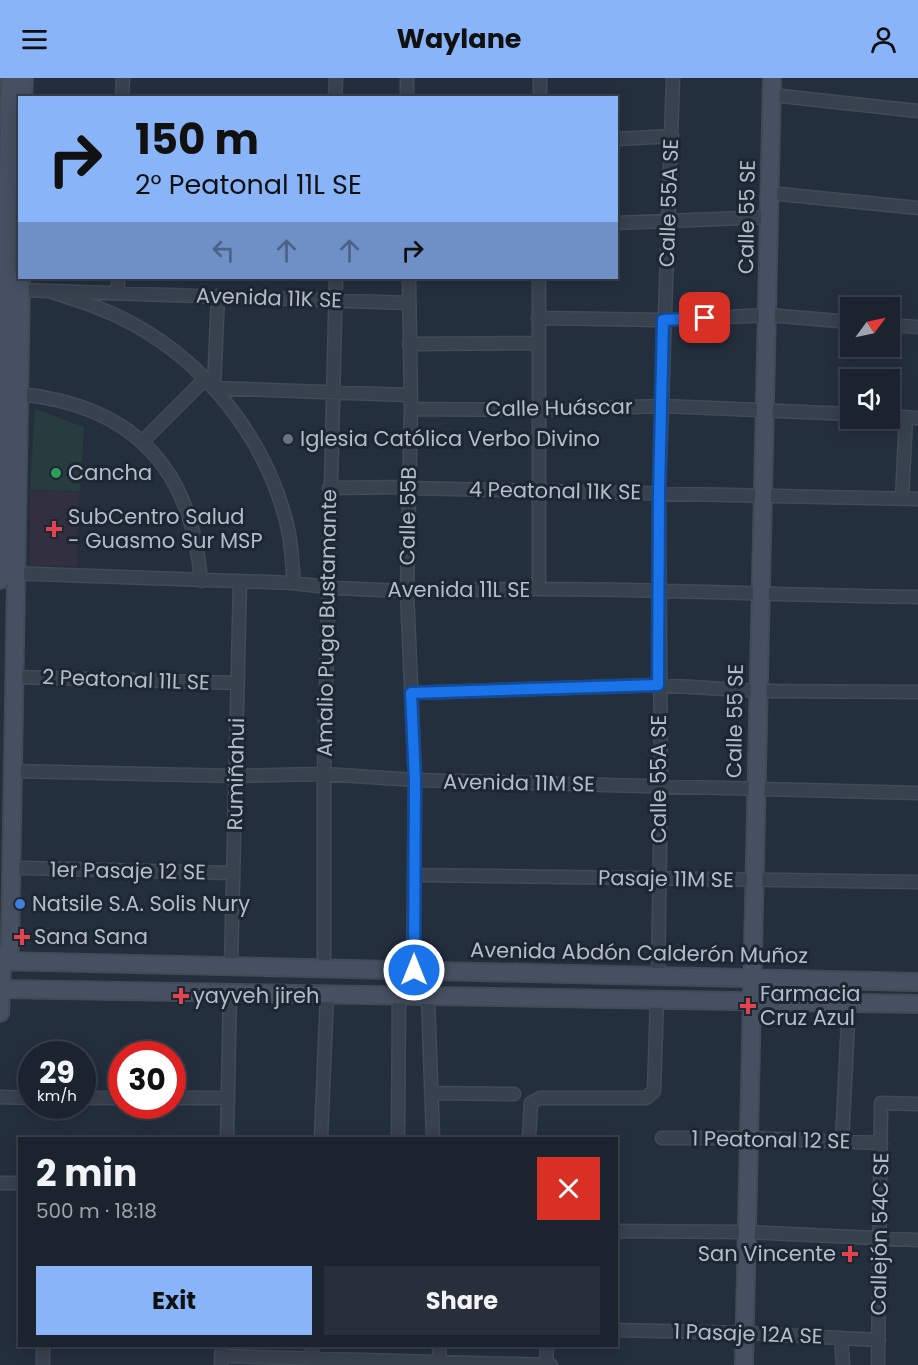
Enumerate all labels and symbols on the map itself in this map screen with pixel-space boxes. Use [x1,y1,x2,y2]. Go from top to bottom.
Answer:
street label: Calle 55A SE [652,138,685,268]
street label: Calle 55 SE [731,160,762,274]
street label: Avenida 11K SE [195,280,343,315]
pin [679,292,730,343]
north arrow [840,297,900,357]
street label: Calle Huáscar [485,392,633,423]
place label: Iglesia Católica Verbo Divino [300,424,600,453]
marker: Iglesia Católica Verbo Divino [281,432,295,446]
place label: Cancha [68,458,152,487]
marker: Cancha [49,466,63,480]
street label: Calle 55B [392,466,423,566]
street label: 4 Peatonal 11K SE [469,474,641,507]
street label: Amalio Puga Bustamante [310,489,343,757]
place label: SubCentro Salud - Guasmo Sur MSP [68,502,263,555]
marker: SubCentro Salud - Guasmo Sur MSP [45,520,63,538]
street label: Avenida 11L SE [388,575,530,604]
street label: 2 Peatonal 11L SE [42,662,210,697]
street label: Calle 55 SE [719,664,750,778]
street label: Calle 55A SE [644,715,673,843]
street label: Rumiñahui [220,717,251,831]
street label: Avenida 11M SE [443,767,595,798]
street label: 1er Pasaje 12 SE [50,855,206,886]
street label: Pasaje 11M SE [598,863,734,894]
place label: Natsile S.A. Solis Nury [32,889,250,918]
marker: Natsile S.A. Solis Nury [13,897,27,911]
place label: Sana Sana [34,922,148,951]
marker: Sana Sana [15,930,29,944]
street label: Avenida Abdón Calderón Muñoz [470,935,808,970]
position arrow [382,938,446,1002]
place label: Farmacia Cruz Azul [760,979,861,1032]
place label: yayveh jireh [193,981,319,1010]
marker: yayveh jireh [174,989,188,1003]
marker: Farmacia Cruz Azul [741,999,755,1013]
speed limit sign: 30 [108,1041,186,1119]
street label: 1 Peatonal 12 SE [691,1124,851,1155]
street label: Callejón 54C SE [864,1152,895,1316]
place label: San Vincente [698,1239,836,1268]
marker: San Vincente [841,1245,859,1263]
street label: 1 Pasaje 12A SE [673,1316,823,1351]

